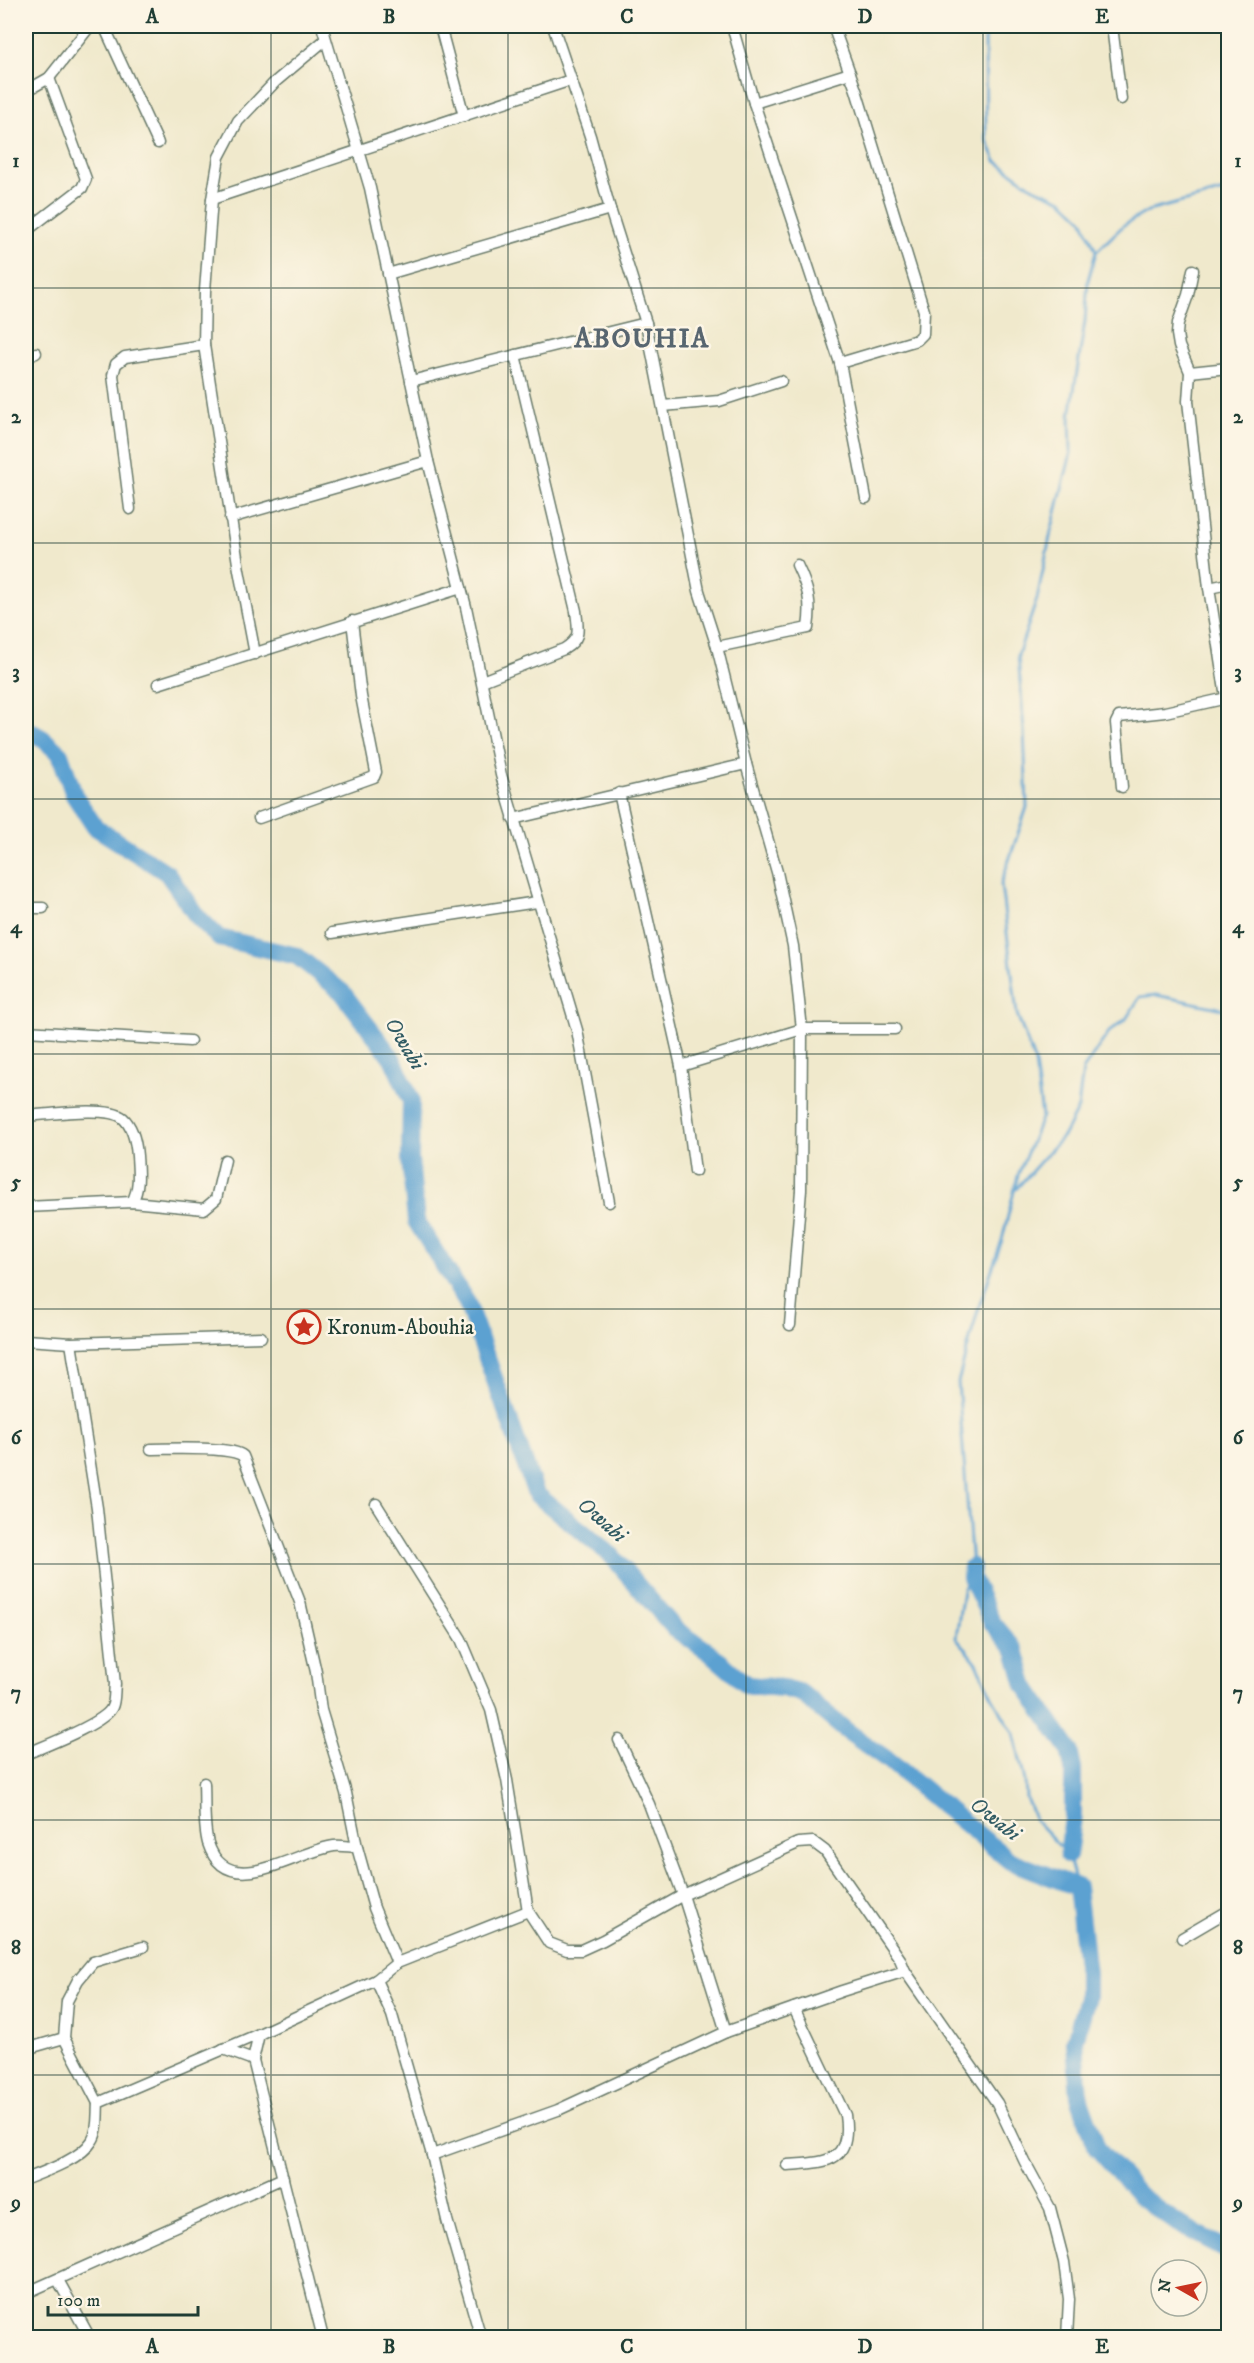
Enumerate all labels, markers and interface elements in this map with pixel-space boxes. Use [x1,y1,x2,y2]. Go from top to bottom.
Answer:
text: A [145,5,160,30]
text: B [383,5,395,30]
text: C [620,5,634,30]
text: D [858,5,873,30]
text: E [1095,5,1109,30]
text: 1 [12,149,20,174]
text: 1 [1234,149,1242,174]
district label: ABOUHIA [573,322,710,356]
text: 2 [11,405,22,430]
text: 2 [1233,405,1244,430]
text: 3 [12,660,20,685]
text: 3 [1234,660,1242,685]
text: 4 [10,915,23,940]
text: 4 [1232,915,1245,940]
water label: Owabi [379,1012,432,1076]
text: 5 [10,1170,21,1195]
text: 5 [1232,1170,1243,1195]
place icon: Kronum-Abouhia [286,1309,322,1345]
place label: Kronum-Abouhia [327,1315,474,1341]
text: 6 [11,1426,23,1451]
text: 6 [1233,1426,1245,1451]
water label: Owabi [572,1491,633,1550]
text: 7 [11,1681,21,1706]
text: 7 [1233,1681,1243,1706]
water label: Owabi [964,1791,1027,1848]
text: 8 [11,1936,21,1961]
text: 8 [1233,1936,1243,1961]
text: 9 [9,2191,21,2216]
text: 9 [1231,2191,1243,2216]
north arrow [1149,2258,1209,2318]
text: N [1154,2278,1176,2294]
scale bar [48,2279,198,2317]
text: 100 m [57,2290,100,2312]
text: A [145,2335,160,2360]
text: B [383,2335,395,2360]
text: C [620,2335,634,2360]
text: D [858,2335,873,2360]
text: E [1095,2335,1109,2360]

